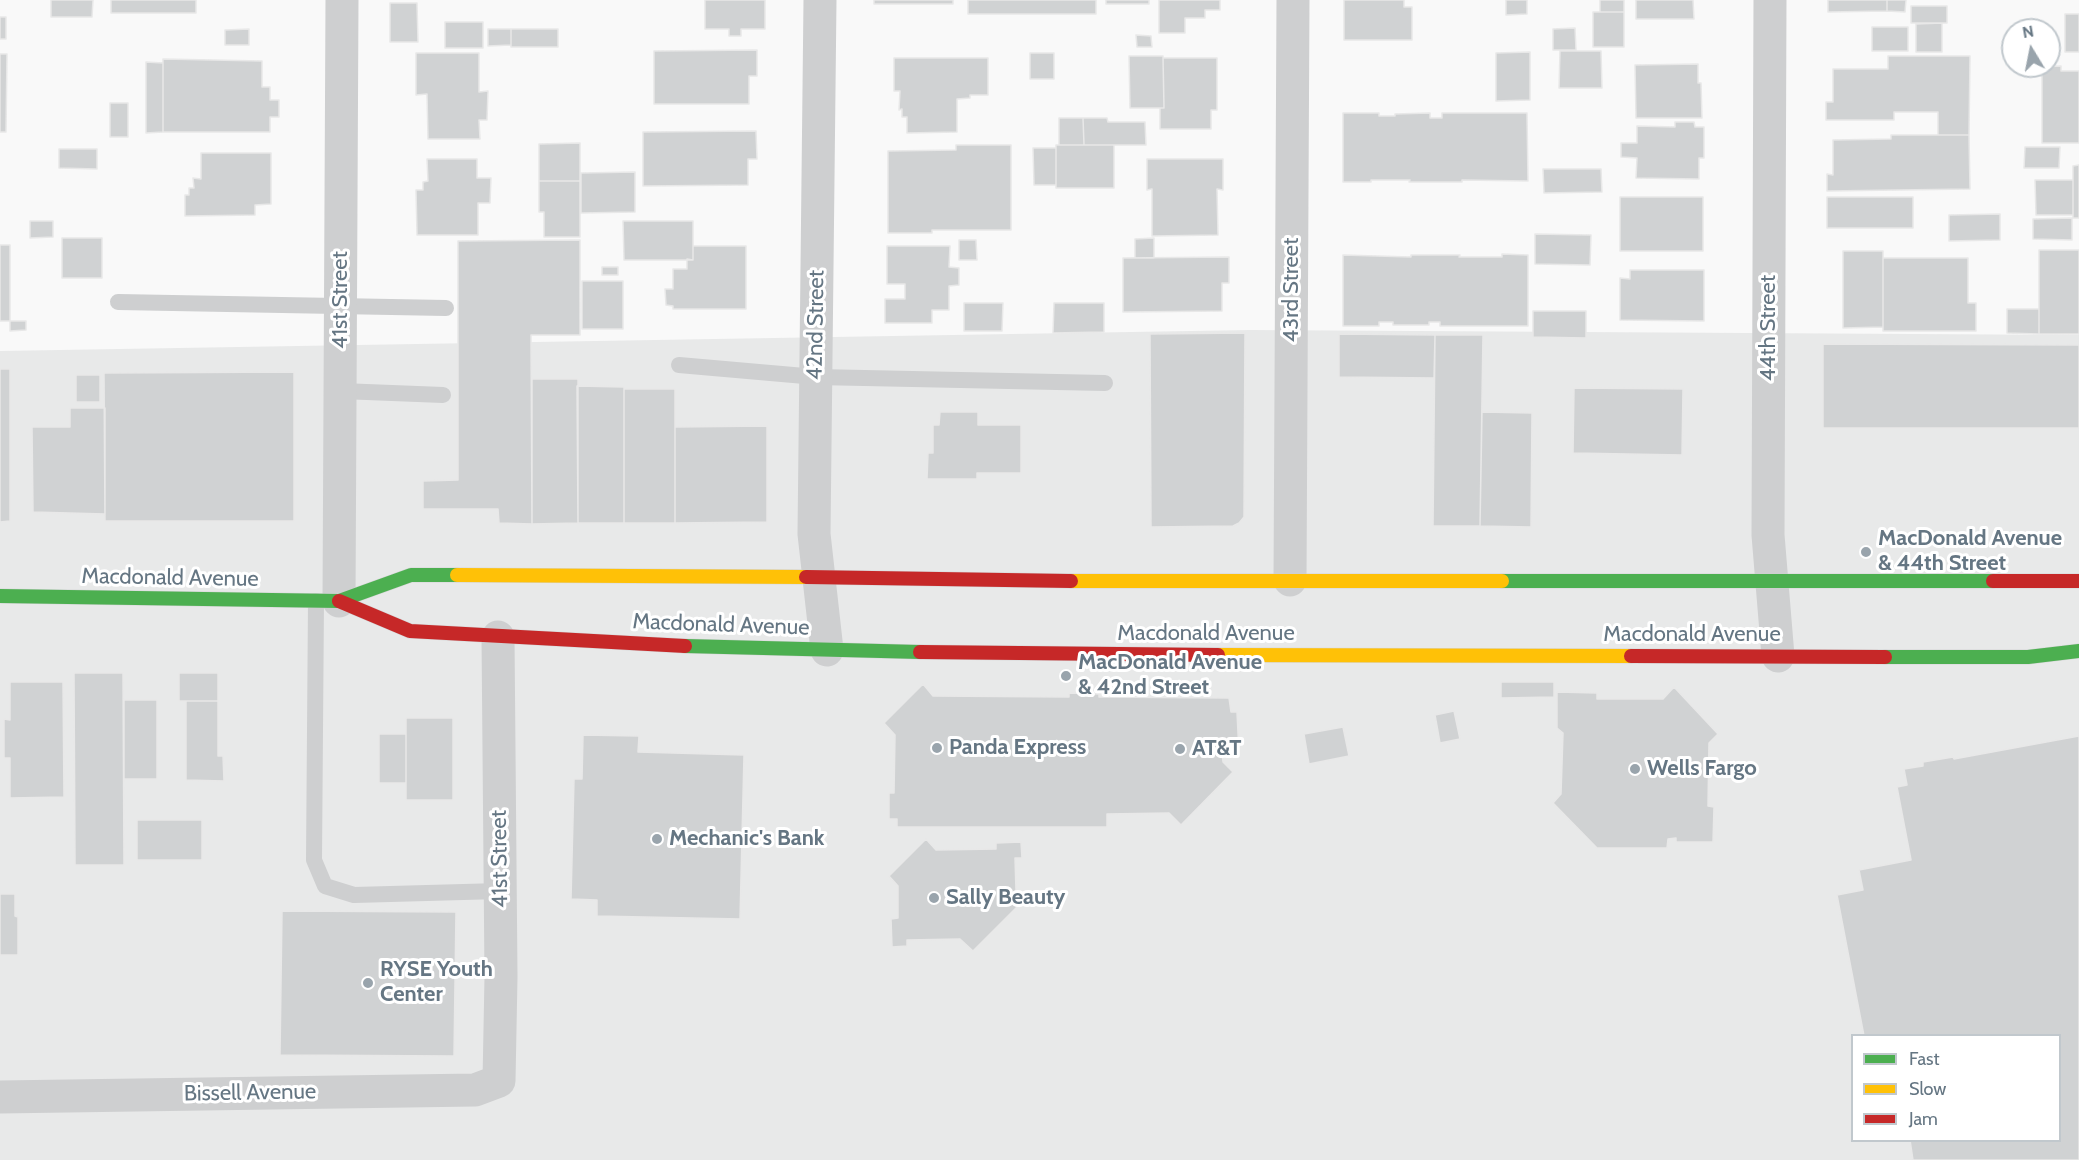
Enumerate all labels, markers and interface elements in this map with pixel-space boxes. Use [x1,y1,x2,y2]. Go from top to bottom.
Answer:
north arrow [2001,18,2061,78]
text: N [2021,21,2035,42]
street label: 43rd Street [1279,238,1305,342]
street label: 41st Street [328,251,354,349]
street label: 42nd Street [802,270,830,380]
street label: 44th Street [1756,275,1782,381]
place label: MacDonald Avenue & 44th Street [1878,526,2062,578]
marker: MacDonald Avenue & 44th Street [1859,545,1873,559]
street label: Macdonald Avenue [81,563,259,593]
street label: Macdonald Avenue [632,609,810,641]
street label: Macdonald Avenue [1117,621,1295,647]
street label: Macdonald Avenue [1603,622,1781,648]
place label: MacDonald Avenue & 42nd Street [1078,650,1262,702]
marker: MacDonald Avenue & 42nd Street [1059,669,1073,683]
place label: Panda Express [949,735,1086,761]
place label: AT&T [1192,736,1241,762]
marker: Panda Express [930,741,944,755]
marker: AT&T [1173,742,1187,756]
place label: Wells Fargo [1647,756,1757,782]
marker: Wells Fargo [1628,762,1642,776]
street label: 41st Street [486,810,514,908]
place label: Mechanic's Bank [669,826,824,852]
marker: Mechanic's Bank [650,832,664,846]
place label: Sally Beauty [946,885,1065,911]
marker: Sally Beauty [927,891,941,905]
place label: RYSE Youth Center [380,957,493,1008]
marker: RYSE Youth Center [361,976,375,990]
legend [1851,1034,2061,1142]
text: Fast [1909,1048,1940,1070]
text: Slow [1909,1078,1946,1100]
street label: Bissell Avenue [184,1079,316,1107]
text: Jam [1909,1108,1938,1130]

